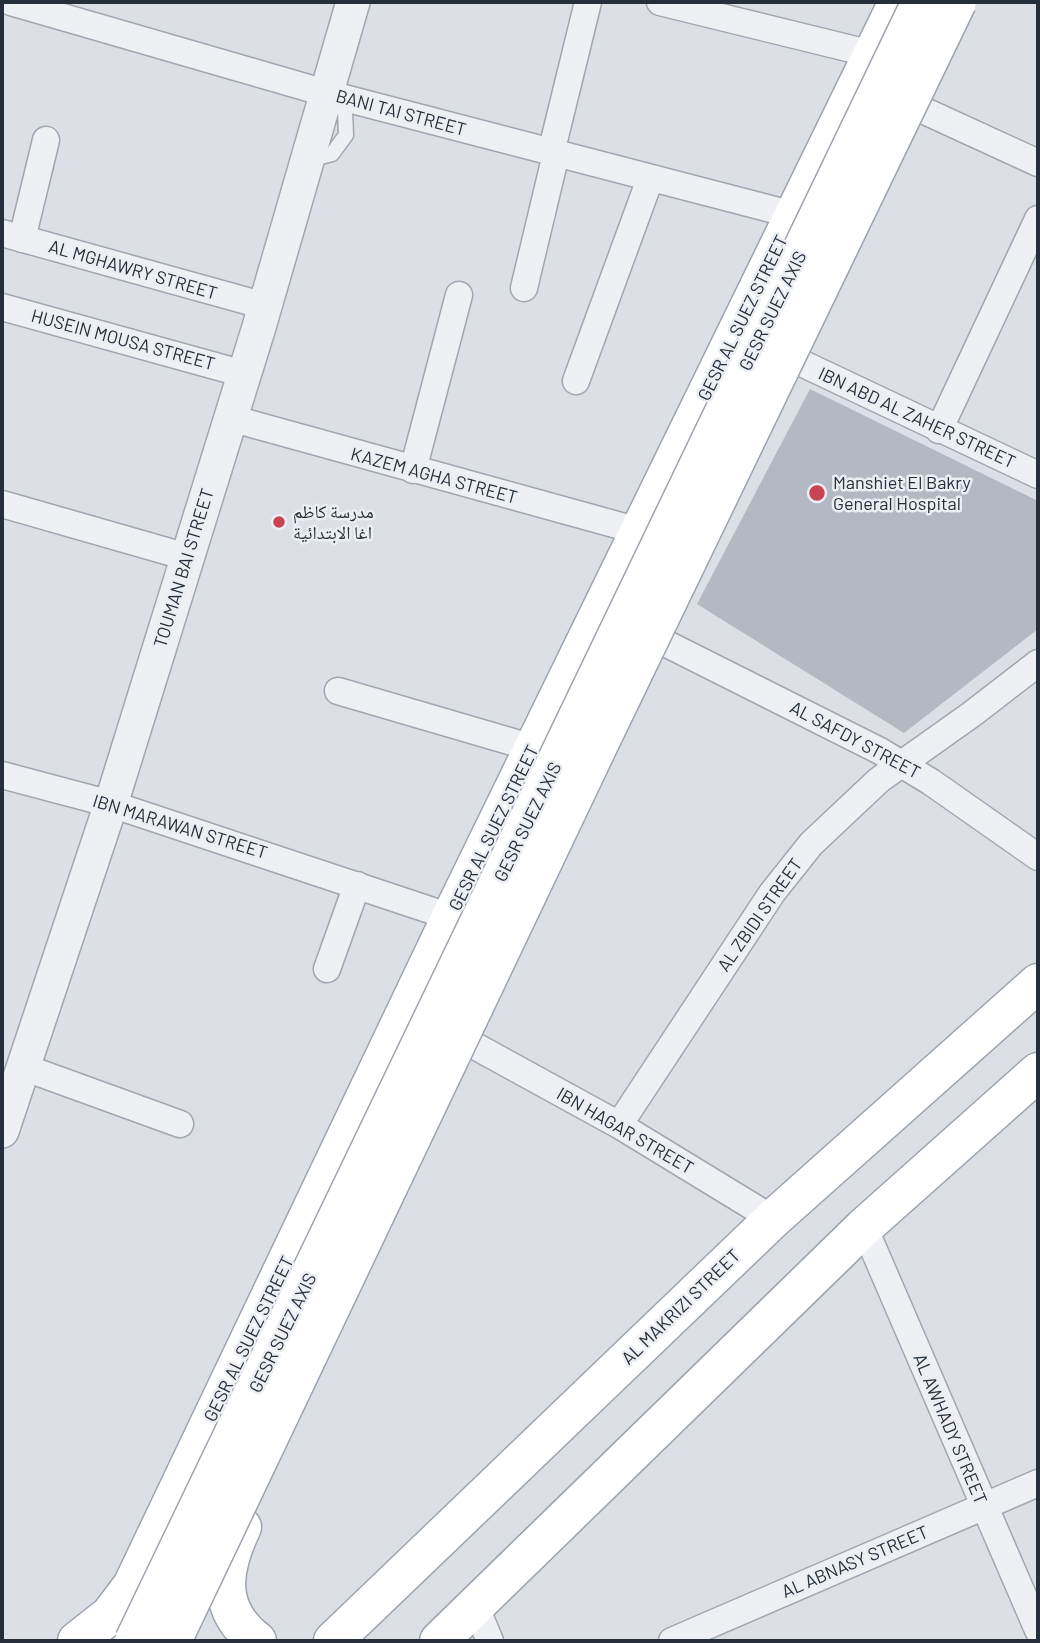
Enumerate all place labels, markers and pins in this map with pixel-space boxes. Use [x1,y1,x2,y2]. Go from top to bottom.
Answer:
place label: Manshiet El Bakry General Hospital [833,472,971,514]
marker: Manshiet El Bakry General Hospital [807,483,827,503]
place label: مدرسة كاظم اغا الابتدائية [293,501,374,544]
marker: مدرسة كاظم اغا الابتدائية [271,514,287,530]

